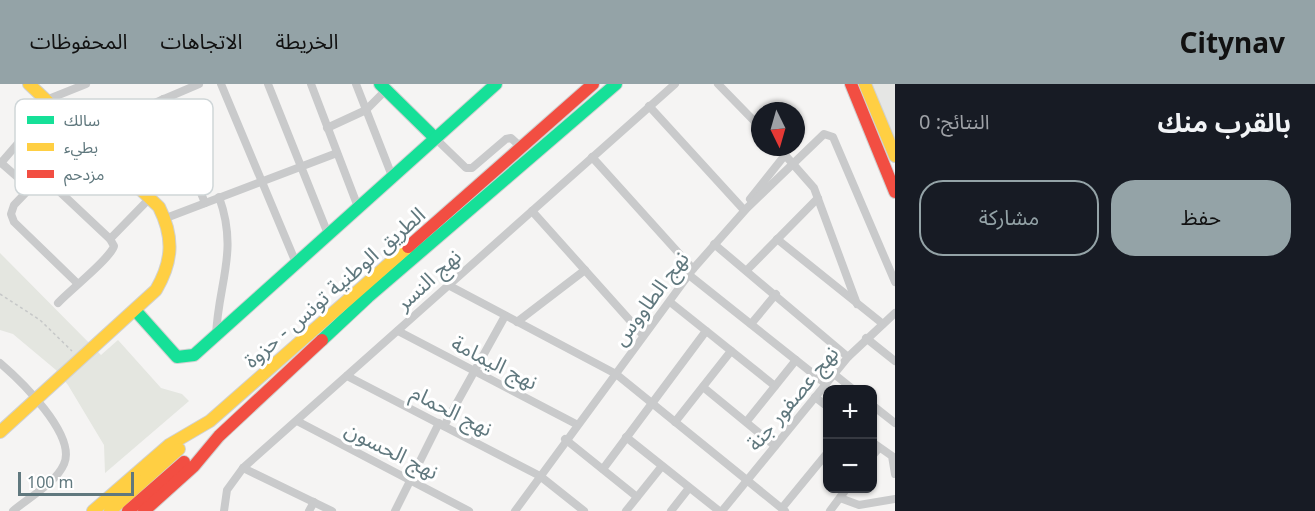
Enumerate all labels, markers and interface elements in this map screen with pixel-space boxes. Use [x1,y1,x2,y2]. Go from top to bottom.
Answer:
text: Citynav [1180,23,1285,61]
text: المحفوظات [30,27,127,55]
text: الاتجاهات [160,27,242,55]
text: الخريطة [275,27,338,55]
legend [15,99,213,195]
north arrow [751,102,805,156]
text: بالقرب منك [1157,104,1291,140]
text: النتائج: 0 [919,108,989,135]
text: سالك [64,109,100,131]
text: بطيء [64,136,98,160]
text: مزدحم [64,163,104,187]
button: مشاركة [919,180,1099,256]
button: حفظ [1111,180,1291,256]
street label: الطريق الوطنية تونس - حزوة [237,200,431,374]
street label: نهج النسر [388,242,468,318]
street label: نهج الطاووس [605,245,696,352]
street label: نهج اليمامة [446,328,543,397]
street label: نهج عصفور جنة [740,340,846,458]
street label: نهج الحمام [405,378,497,445]
map controls [823,385,877,493]
button: + [823,385,877,439]
street label: نهج الحسون [340,415,444,487]
button: − [823,439,877,493]
scale bar [18,469,134,496]
text: 100 m [27,471,74,493]

